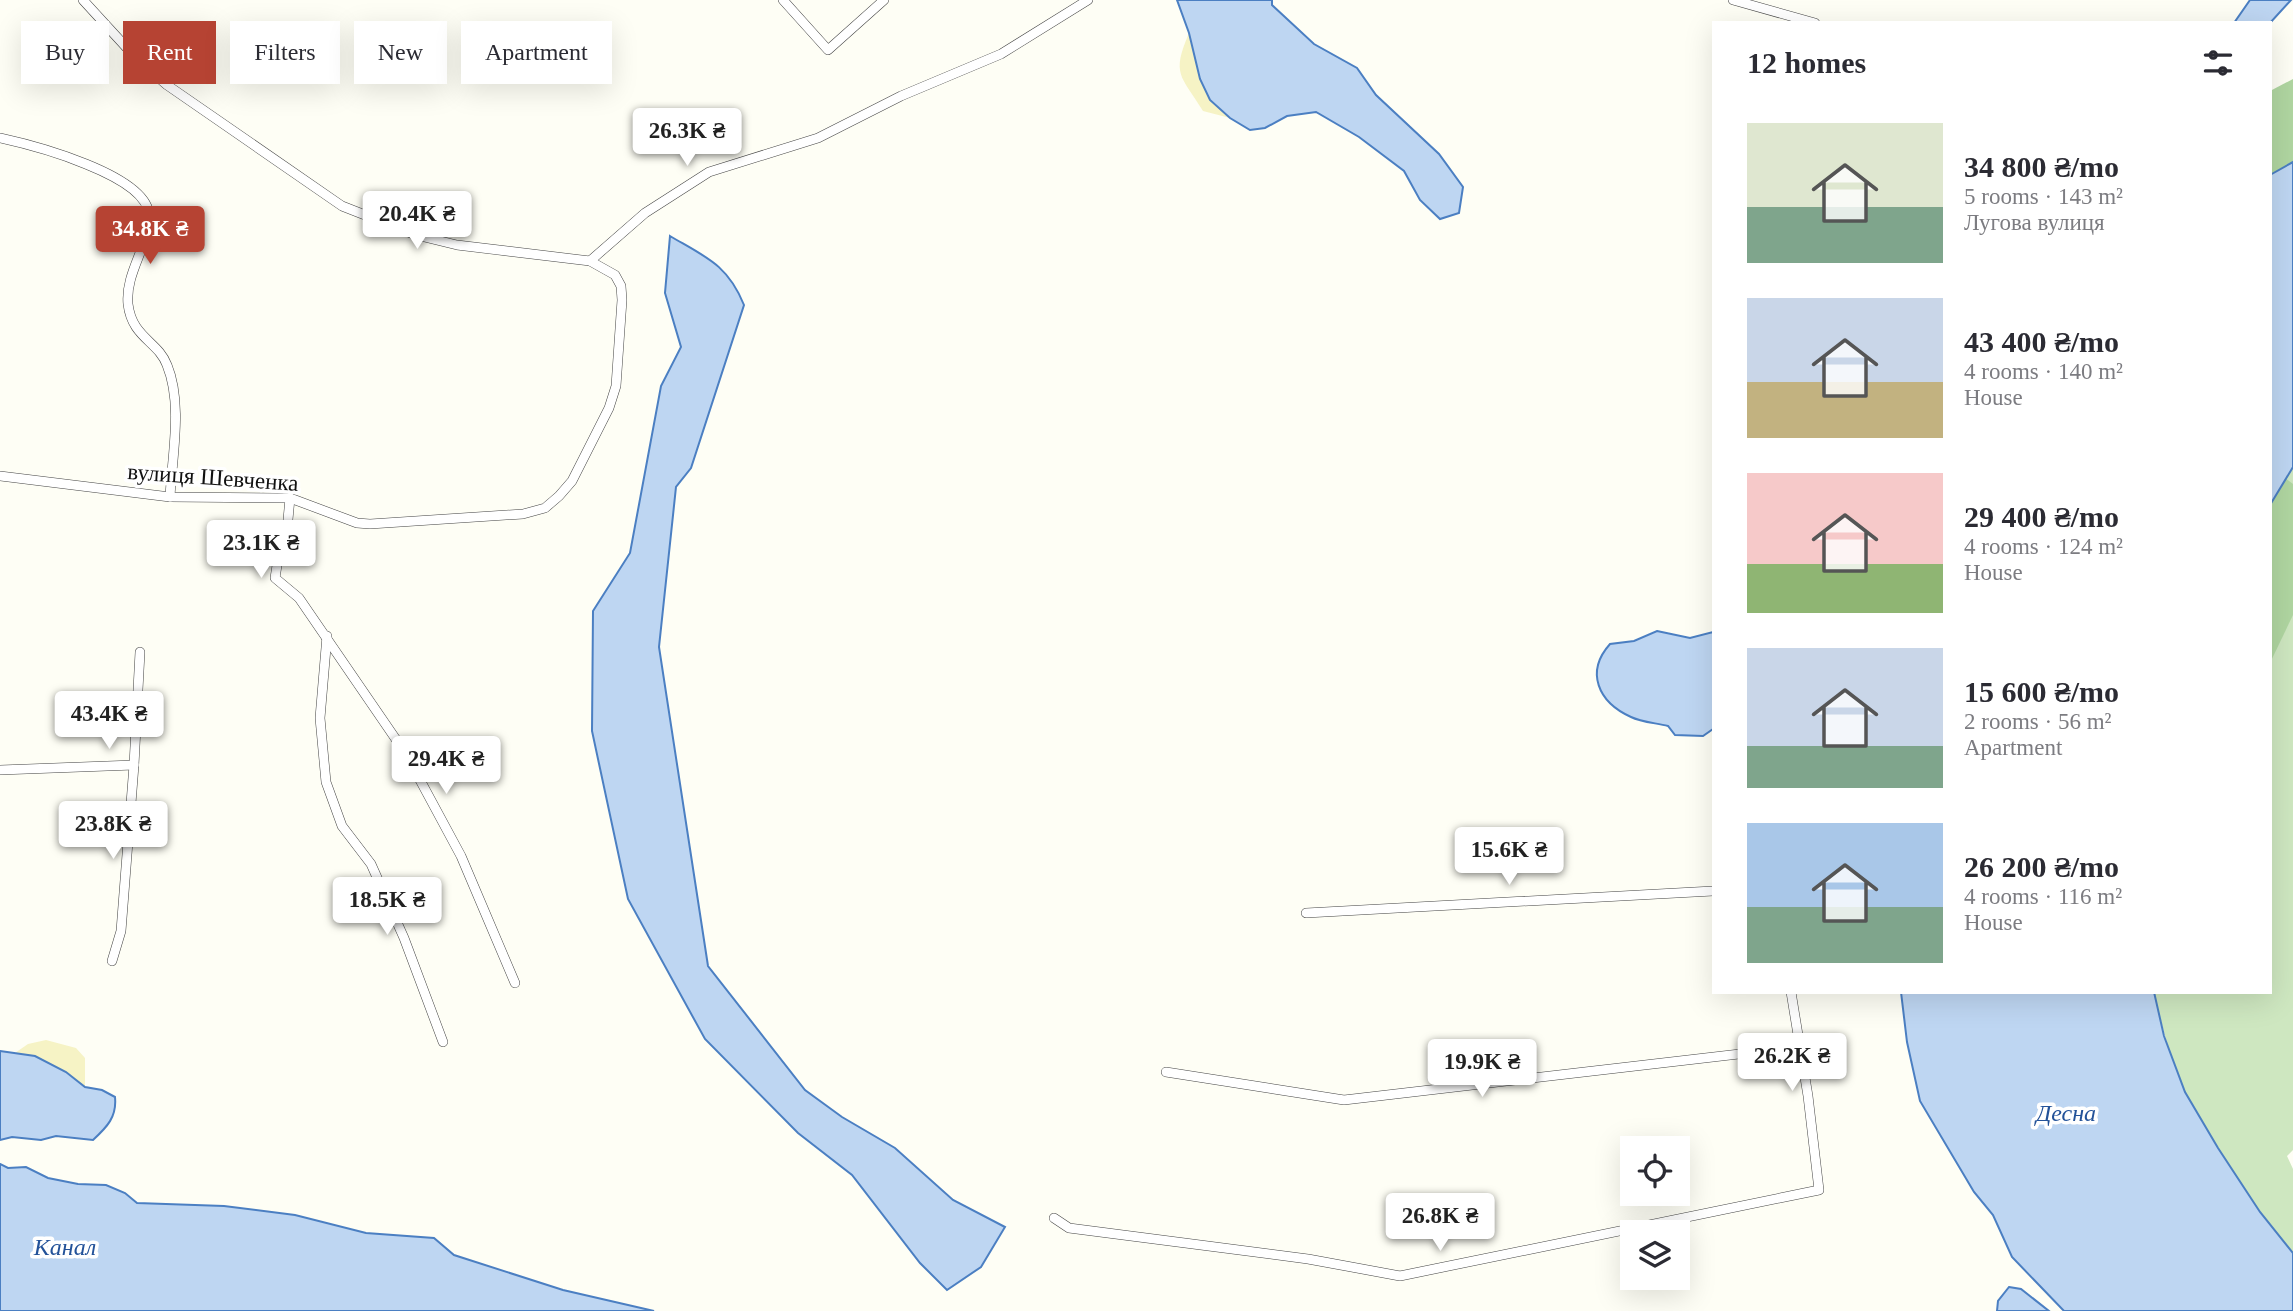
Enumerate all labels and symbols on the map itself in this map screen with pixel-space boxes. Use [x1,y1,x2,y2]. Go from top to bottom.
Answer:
pin: 26.3K ₴ [622,108,752,168]
pin: 20.4K ₴ [352,191,482,251]
pin: 34.8K ₴ [85,206,215,266]
street label: вулиця Шевченка [127,459,299,496]
pin: 23.1K ₴ [196,520,326,580]
pin: 43.4K ₴ [44,692,174,751]
pin: 29.4K ₴ [381,736,511,796]
pin: 23.8K ₴ [48,802,178,861]
pin: 15.6K ₴ [1444,828,1574,887]
pin: 18.5K ₴ [322,878,452,937]
pin: 26.2K ₴ [1727,1034,1857,1093]
pin: 19.9K ₴ [1417,1040,1547,1099]
water label: Десна [2034,1100,2096,1126]
pin: 26.8K ₴ [1375,1194,1505,1253]
water label: Канал [33,1234,96,1260]

